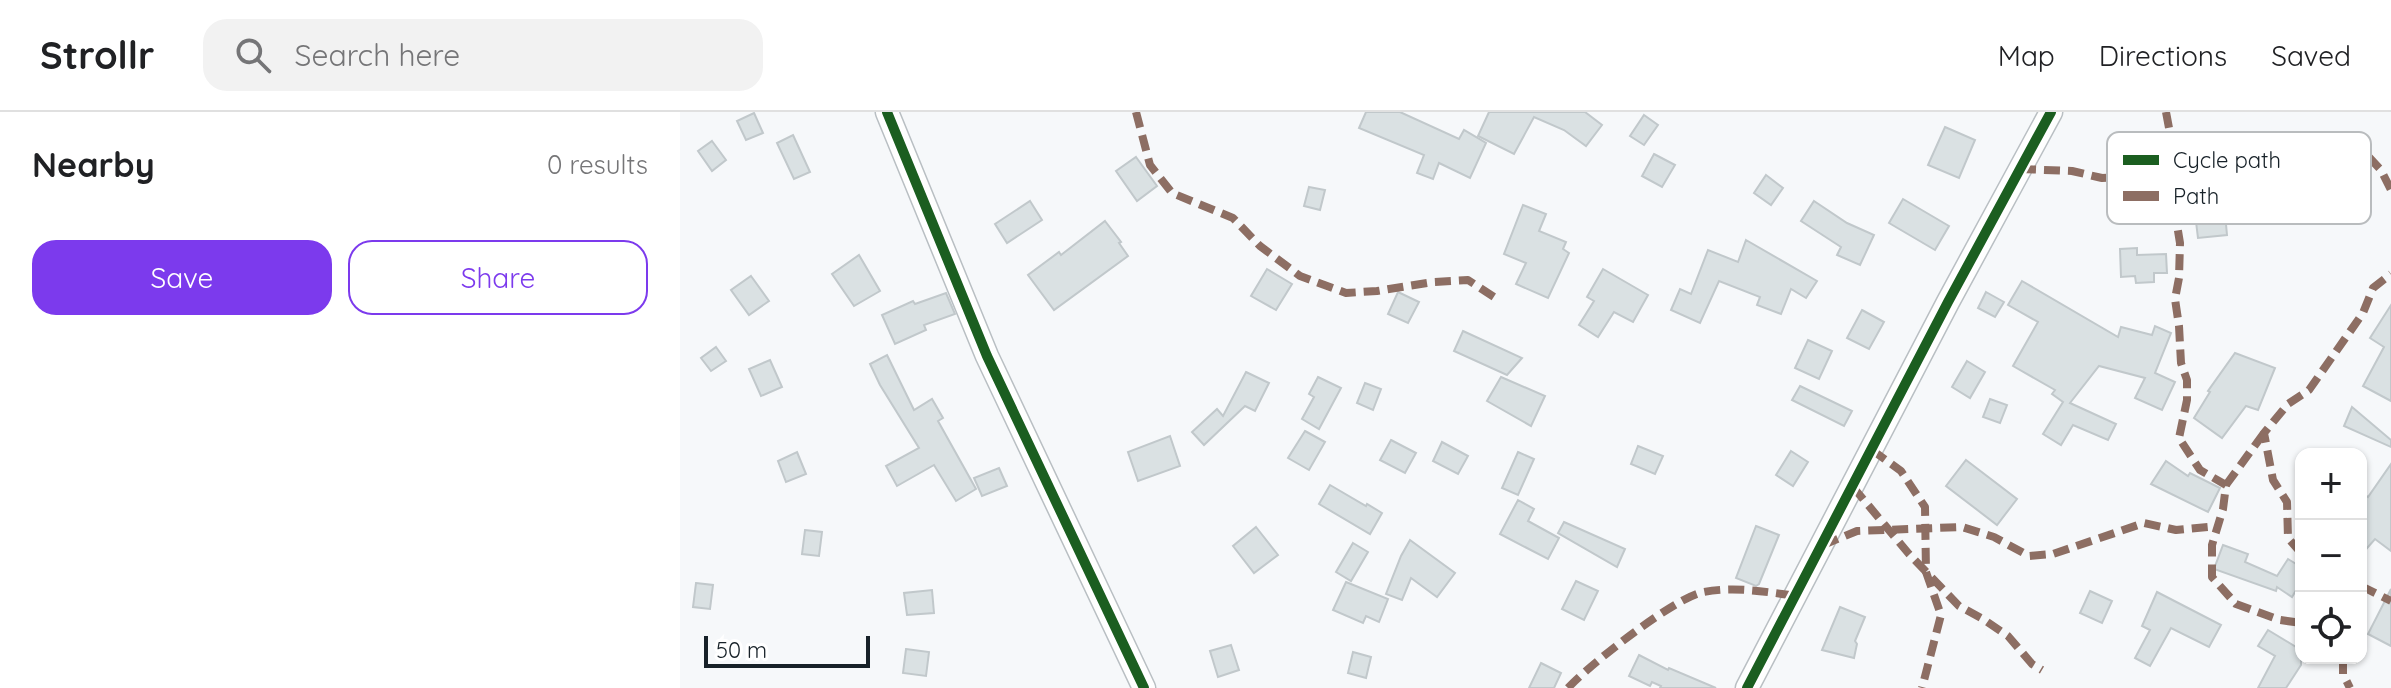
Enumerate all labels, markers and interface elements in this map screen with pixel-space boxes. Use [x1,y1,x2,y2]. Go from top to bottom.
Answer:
search box [203,19,763,91]
text: Strollr [40,31,155,79]
icon: search [231,33,275,77]
text: Search here [295,36,460,74]
text: Map [1998,38,2055,73]
text: Directions [2099,38,2227,73]
text: Saved [2271,38,2351,73]
legend [2107,132,2371,224]
text: Nearby [32,143,155,186]
text: Cycle path [2173,146,2281,174]
text: 0 results [547,148,648,181]
text: Path [2173,182,2219,210]
button: Save [32,240,332,315]
button: Share [348,240,648,315]
map controls [2295,448,2367,664]
button: + [2295,448,2367,520]
button: − [2295,520,2367,592]
button: locate [2295,592,2367,664]
scale bar [704,632,870,668]
text: 50 m [716,636,767,664]

